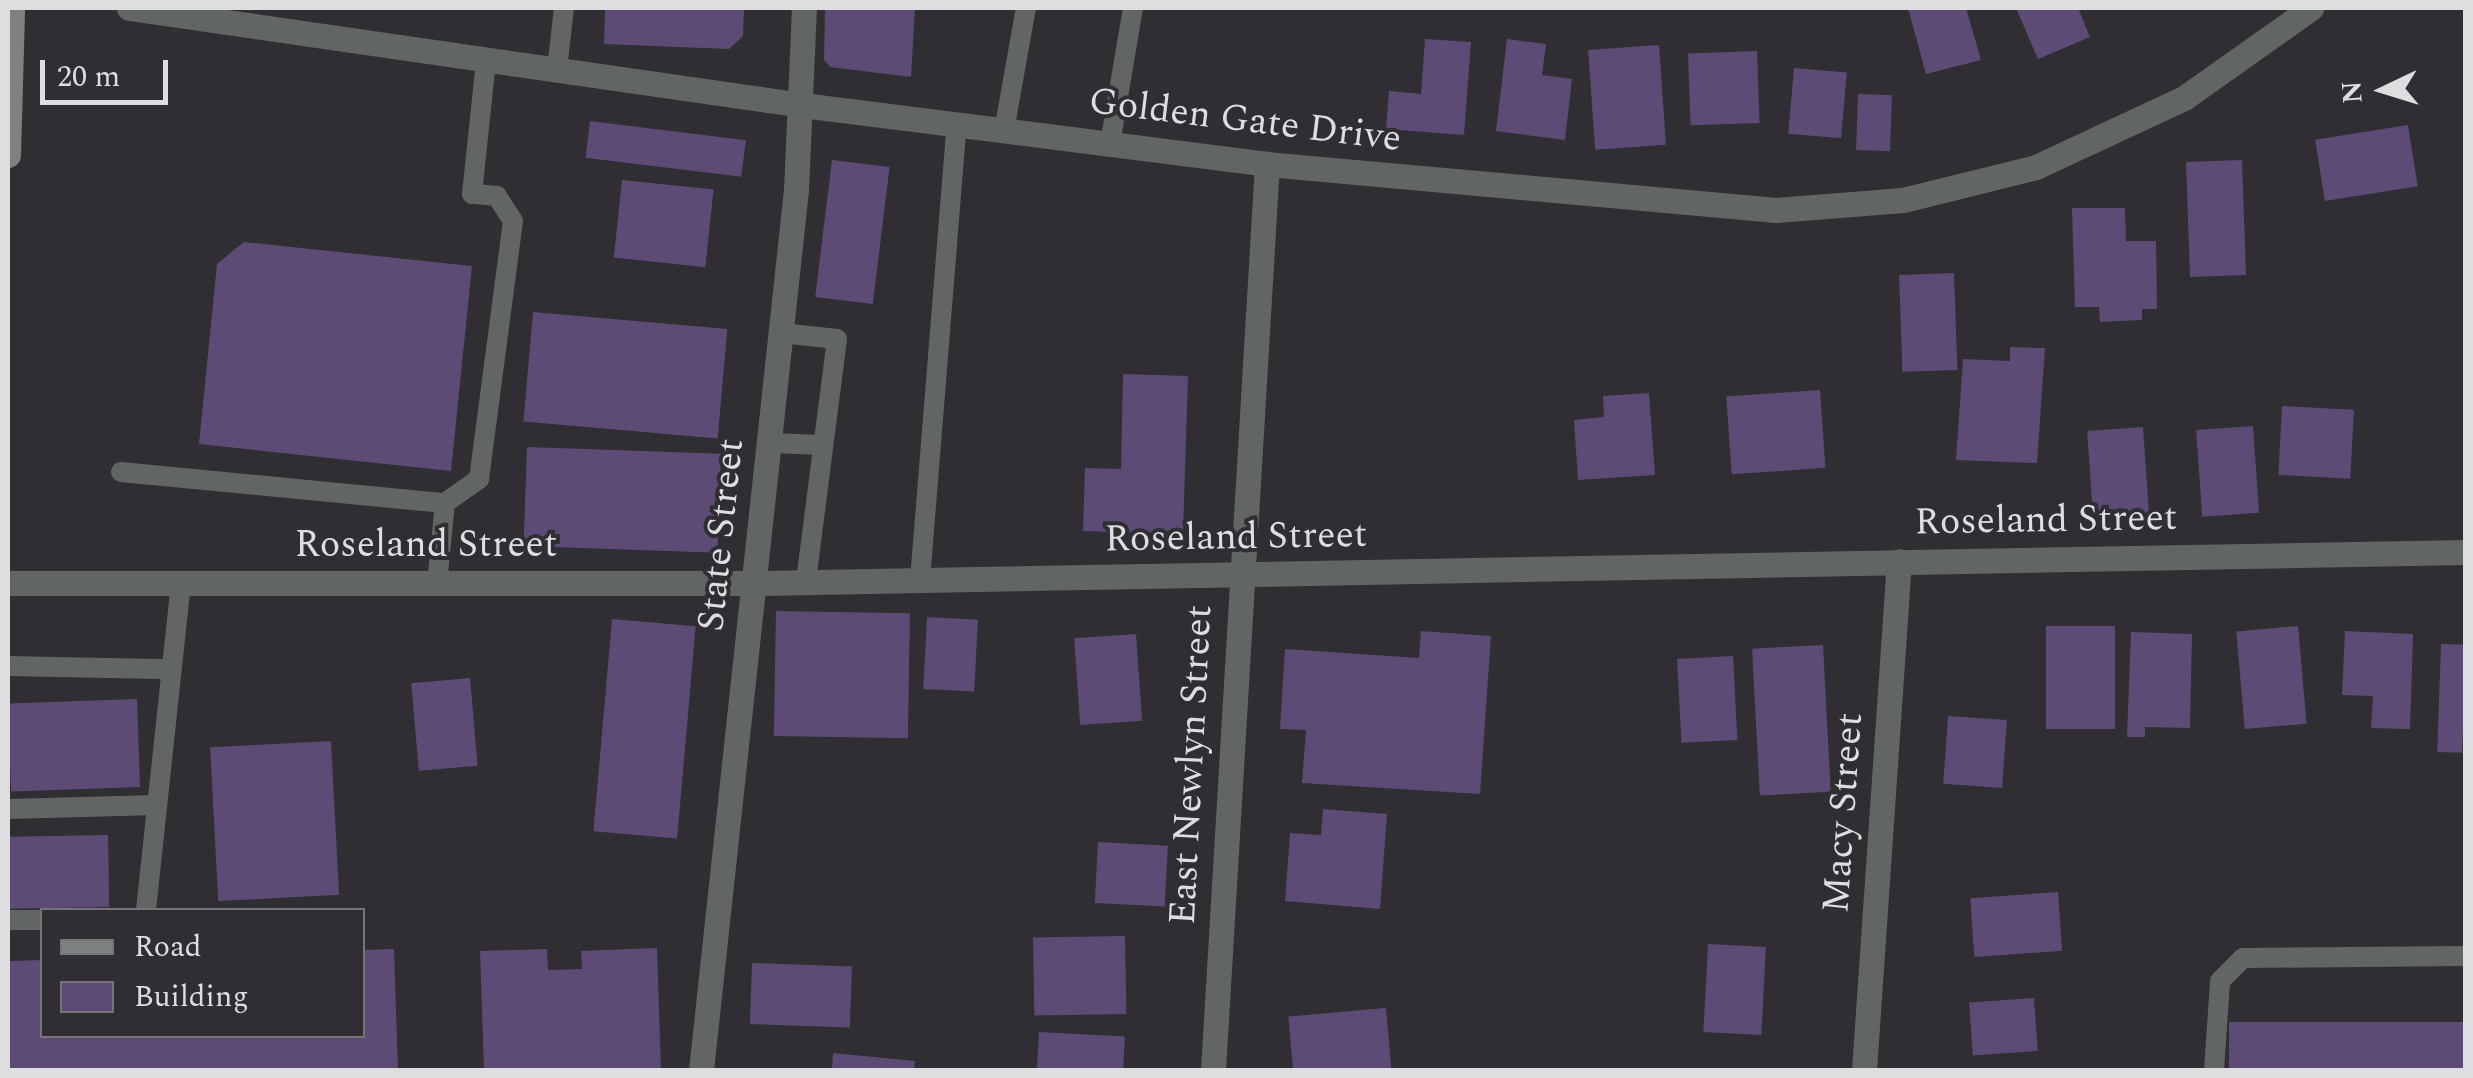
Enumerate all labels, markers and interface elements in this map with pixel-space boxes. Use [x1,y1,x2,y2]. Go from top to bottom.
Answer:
scale bar [45,40,172,102]
north arrow [2333,40,2433,140]
text: 20 m [57,54,120,100]
street label: Golden Gate Drive [1086,79,1404,163]
text: N [2330,79,2375,105]
street label: State Street [689,436,755,634]
street label: Roseland Street [1914,496,2178,546]
street label: Roseland Street [1104,513,1368,563]
street label: Roseland Street [295,523,557,569]
street label: East Newlyn Street [1161,604,1223,926]
street label: Macy Street [1814,711,1874,915]
legend [40,908,365,1038]
text: Road [134,924,202,970]
text: Building [134,974,249,1020]

